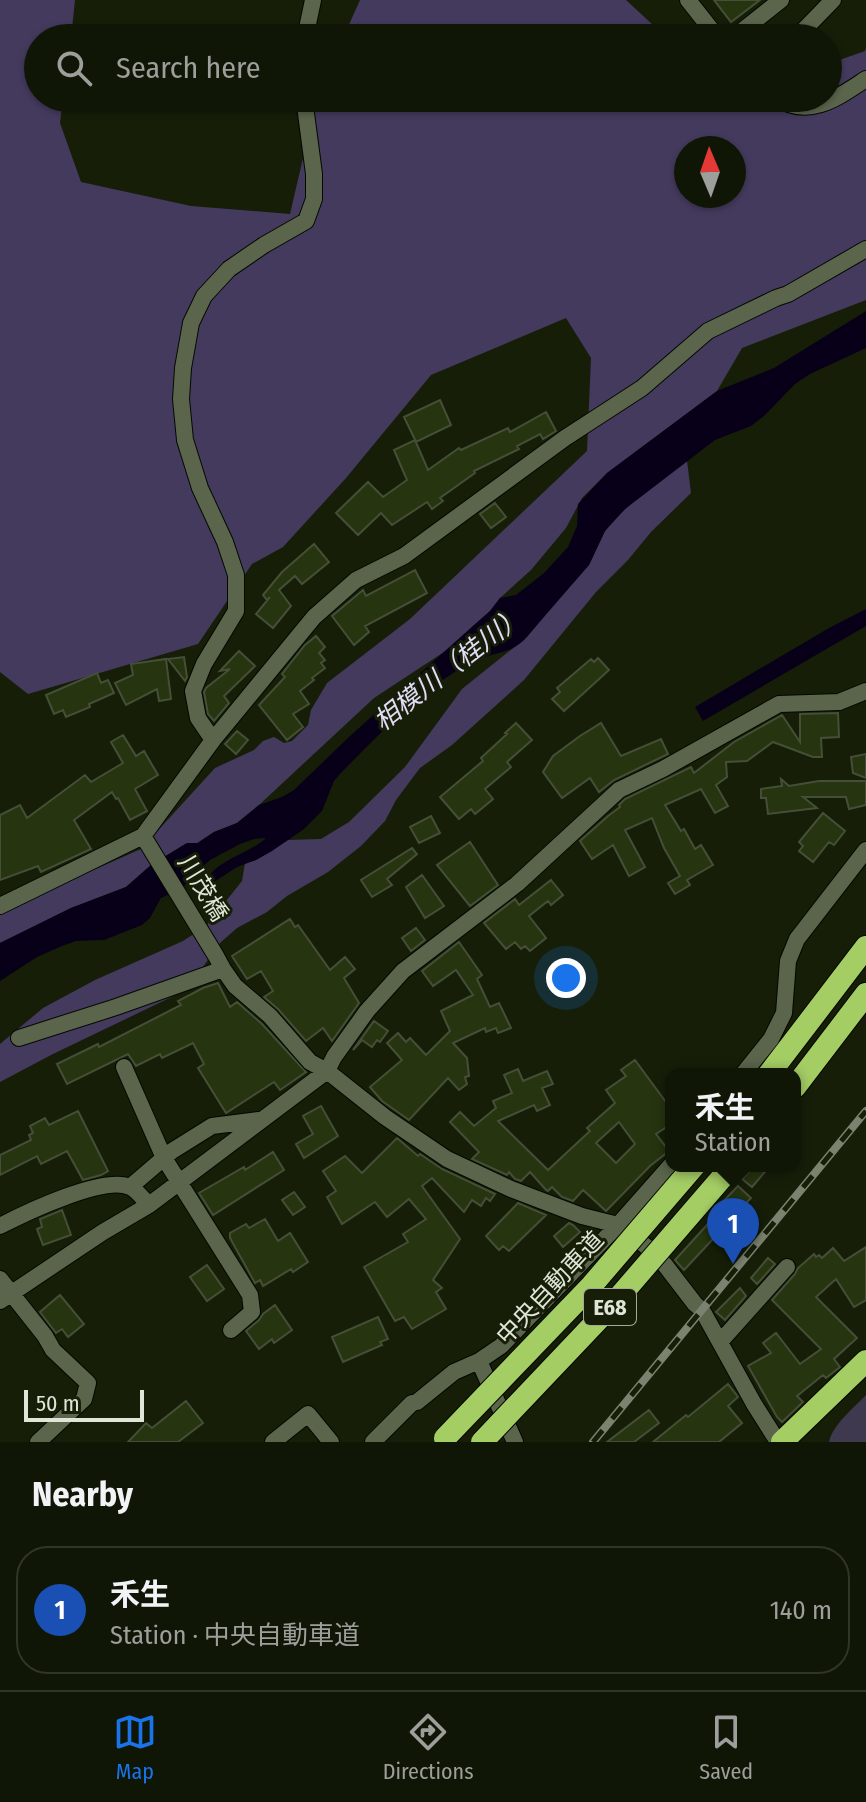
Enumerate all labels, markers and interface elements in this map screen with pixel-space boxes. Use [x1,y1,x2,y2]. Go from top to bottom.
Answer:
search box [24,24,842,112]
icon: search [52,46,96,90]
text: Search here [116,50,261,86]
north arrow [674,136,746,208]
water label: 相模川（桂川） [368,601,530,737]
street label: 川茂橋 [172,850,234,926]
your location [546,958,586,998]
popup [665,1068,801,1172]
text: 禾生 [695,1090,755,1126]
text: Station [695,1127,771,1158]
pin: 1 [707,1198,759,1264]
street label: 中央自動車道 [491,1226,609,1350]
road number: E68 [584,1289,636,1325]
scale bar [24,1386,144,1422]
text: 50 m [36,1390,80,1417]
text: Nearby [32,1474,133,1515]
text: 禾生 [110,1577,170,1613]
text: 1 [55,1595,66,1626]
text: 140 m [770,1595,832,1626]
text: Station · 中央自動車道 [110,1620,360,1651]
tab: Map [113,1710,157,1785]
tab: Directions [383,1710,474,1785]
tab: Saved [699,1710,753,1785]

